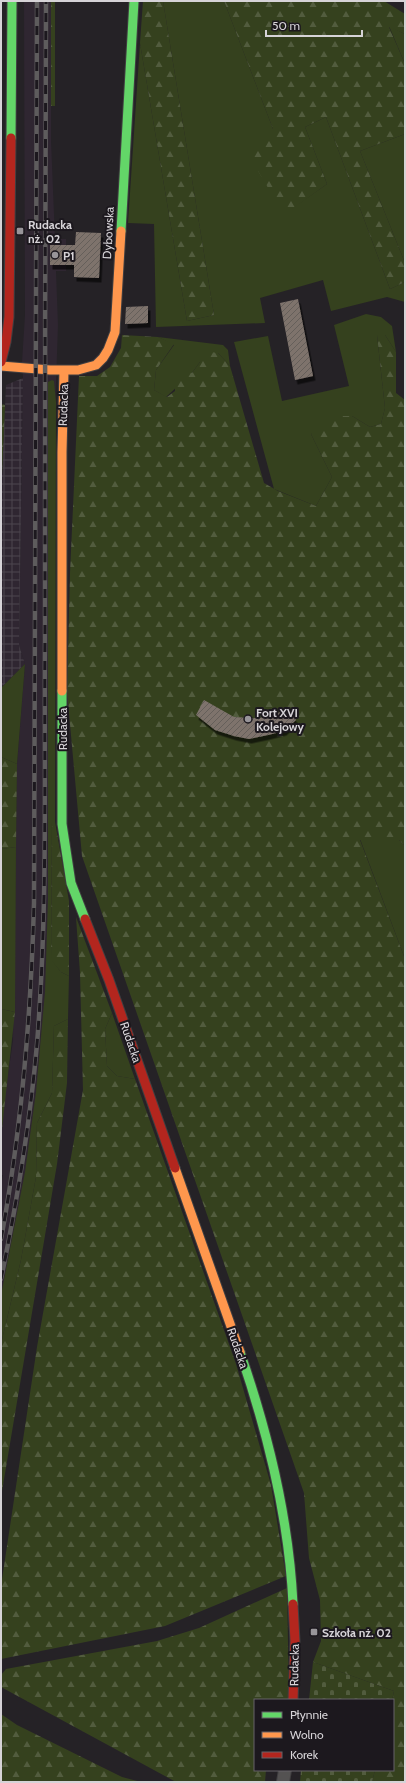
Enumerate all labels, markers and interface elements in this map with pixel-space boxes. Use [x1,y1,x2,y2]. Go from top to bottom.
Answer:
scale bar [266,12,362,38]
text: 50 m [272,18,300,33]
street label: Dybowska [99,206,117,260]
place label: Rudacka nż. 02 [28,217,72,246]
marker: Rudacka nż. 02 [15,226,25,236]
place label: P1 [63,248,75,263]
marker: P1 [50,250,60,260]
street label: Rudacka [55,383,71,426]
place label: Fort XVI Kolejowy [256,705,305,734]
street label: Rudacka [55,708,70,750]
marker: Fort XVI Kolejowy [243,714,253,724]
street label: Rudacka [117,1020,145,1065]
street label: Rudacka [224,1326,252,1371]
place label: Szkoła nż. 02 [322,1625,391,1640]
marker: Szkoła nż. 02 [309,1627,319,1637]
street label: Rudacka [286,1643,302,1686]
legend [254,1699,394,1771]
text: Płynnie [290,1707,328,1722]
text: Wolno [290,1727,324,1742]
text: Korek [290,1747,319,1762]

